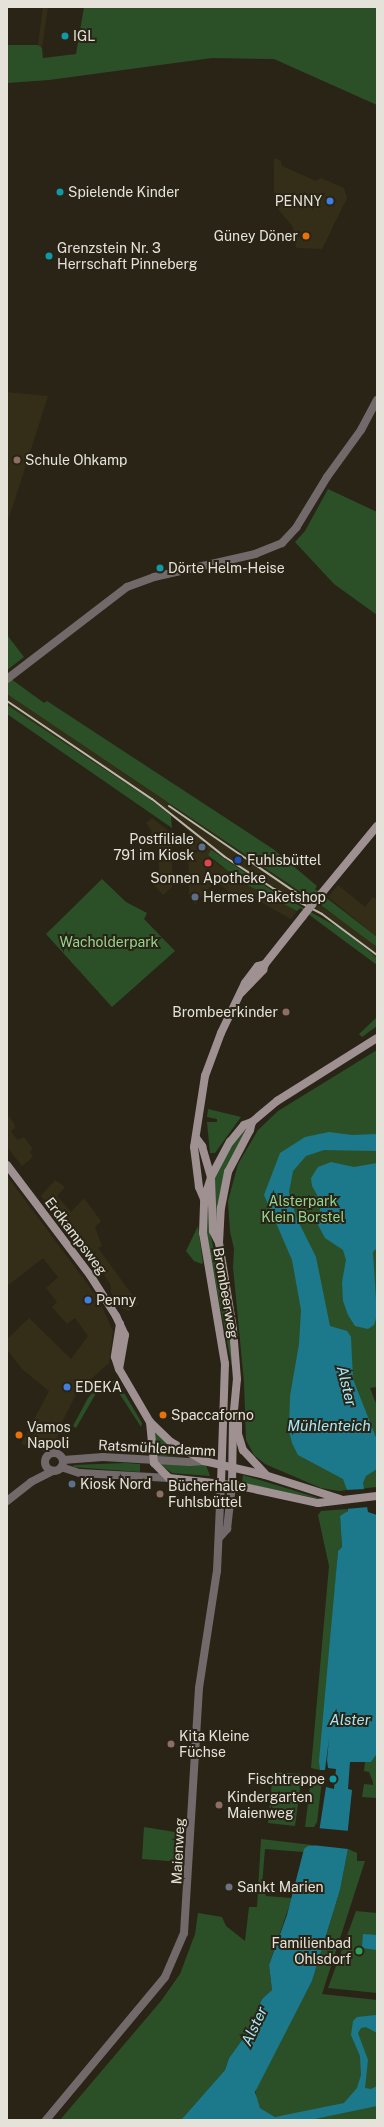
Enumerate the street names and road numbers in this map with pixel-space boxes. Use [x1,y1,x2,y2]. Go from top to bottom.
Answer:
street label: Erdkampsweg [41,1194,111,1278]
street label: Brombeerweg [210,1246,242,1340]
street label: Ratsmühlendamm [98,1437,216,1459]
street label: Maienweg [168,1817,188,1885]

